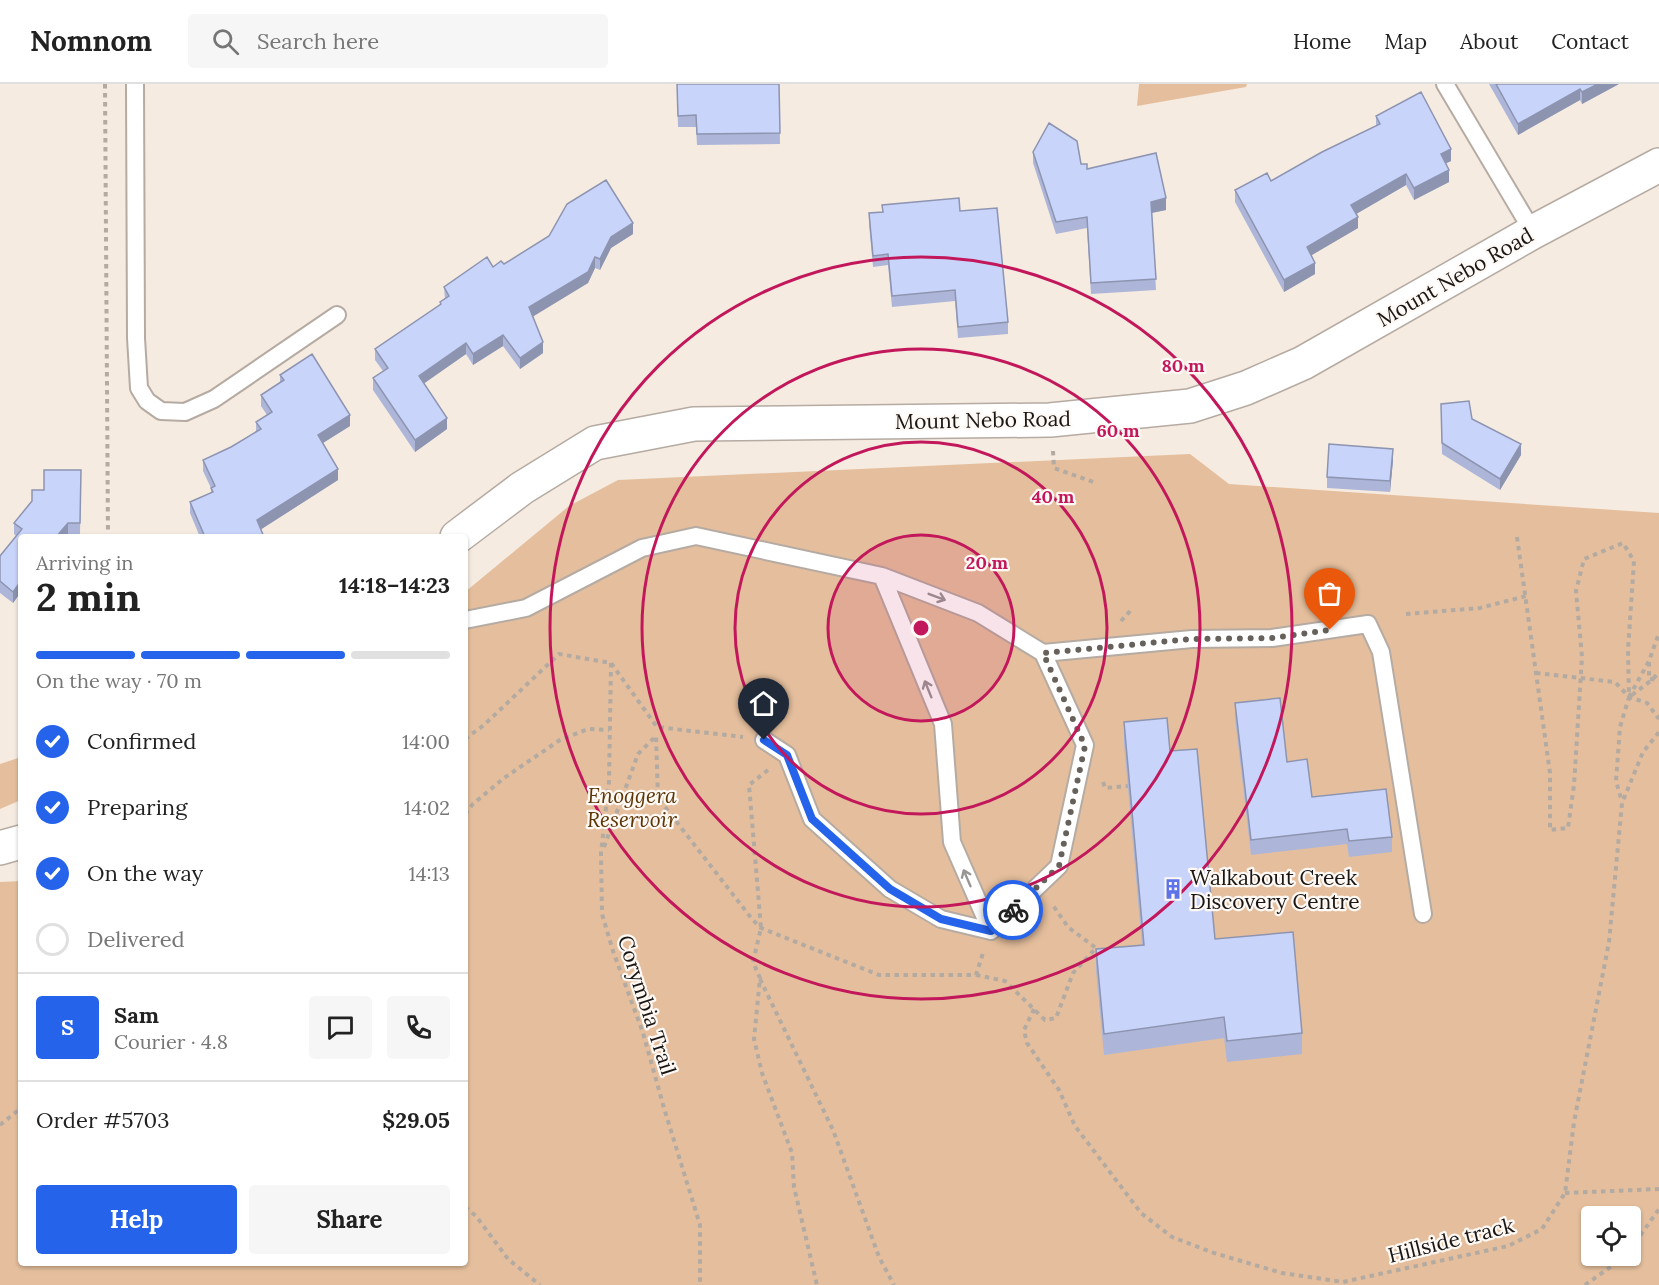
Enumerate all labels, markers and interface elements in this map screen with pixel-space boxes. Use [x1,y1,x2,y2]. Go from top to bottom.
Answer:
search box [188,14,608,68]
text: Nomnom [30,23,152,59]
icon: search [209,25,242,58]
text: Search here [257,27,379,55]
text: Home [1293,28,1351,55]
text: Map [1384,28,1427,55]
text: About [1460,28,1518,55]
text: Contact [1551,28,1629,55]
street label: Mount Nebo Road [1372,221,1538,333]
text: 80 m [1161,354,1205,377]
street label: Mount Nebo Road [895,405,1071,435]
text: 60 m [1096,419,1140,442]
text: 40 m [1032,485,1075,508]
text: Arriving in [36,550,133,575]
text: 20 m [966,551,1009,574]
pin [1304,568,1355,630]
text: 14:18–14:23 [339,571,450,599]
text: 2 min [36,572,141,622]
icon: bag [1313,577,1346,610]
one-way arrow [927,593,945,604]
centre of rings [911,618,931,638]
text: On the way · 70 m [36,668,202,693]
pin [738,678,789,740]
one-way arrow [922,680,933,699]
icon: home [747,687,780,720]
icon: check [36,725,69,758]
text: Confirmed [87,727,196,755]
text: 14:00 [402,729,450,754]
park label: Enoggera Reservoir [587,782,677,833]
icon: check [36,791,69,824]
text: Preparing [87,793,187,821]
text: 14:02 [404,795,450,820]
icon: check [36,857,69,890]
text: On the way [87,859,203,887]
text: 14:13 [408,861,450,886]
place label: Walkabout Creek Discovery Centre [1190,864,1360,915]
one-way arrow [961,869,973,887]
building icon: Walkabout Creek Discovery Centre [1161,877,1185,901]
courier [983,880,1043,940]
icon: bike [997,894,1030,927]
text: Delivered [87,925,185,953]
street label: Corymbia Trail [612,932,682,1078]
button: chat [309,996,372,1059]
button: phone [387,996,450,1059]
text: Sam [114,1001,159,1029]
text: S [61,1013,74,1041]
text: Courier · 4.8 [114,1029,228,1054]
text: Order #5703 [36,1106,170,1134]
text: $29.05 [382,1106,450,1134]
button: Help [36,1185,237,1254]
button: Share [249,1185,450,1254]
map controls [1581,1206,1641,1266]
button: locate [1581,1206,1641,1266]
street label: Hillside track [1385,1211,1518,1269]

